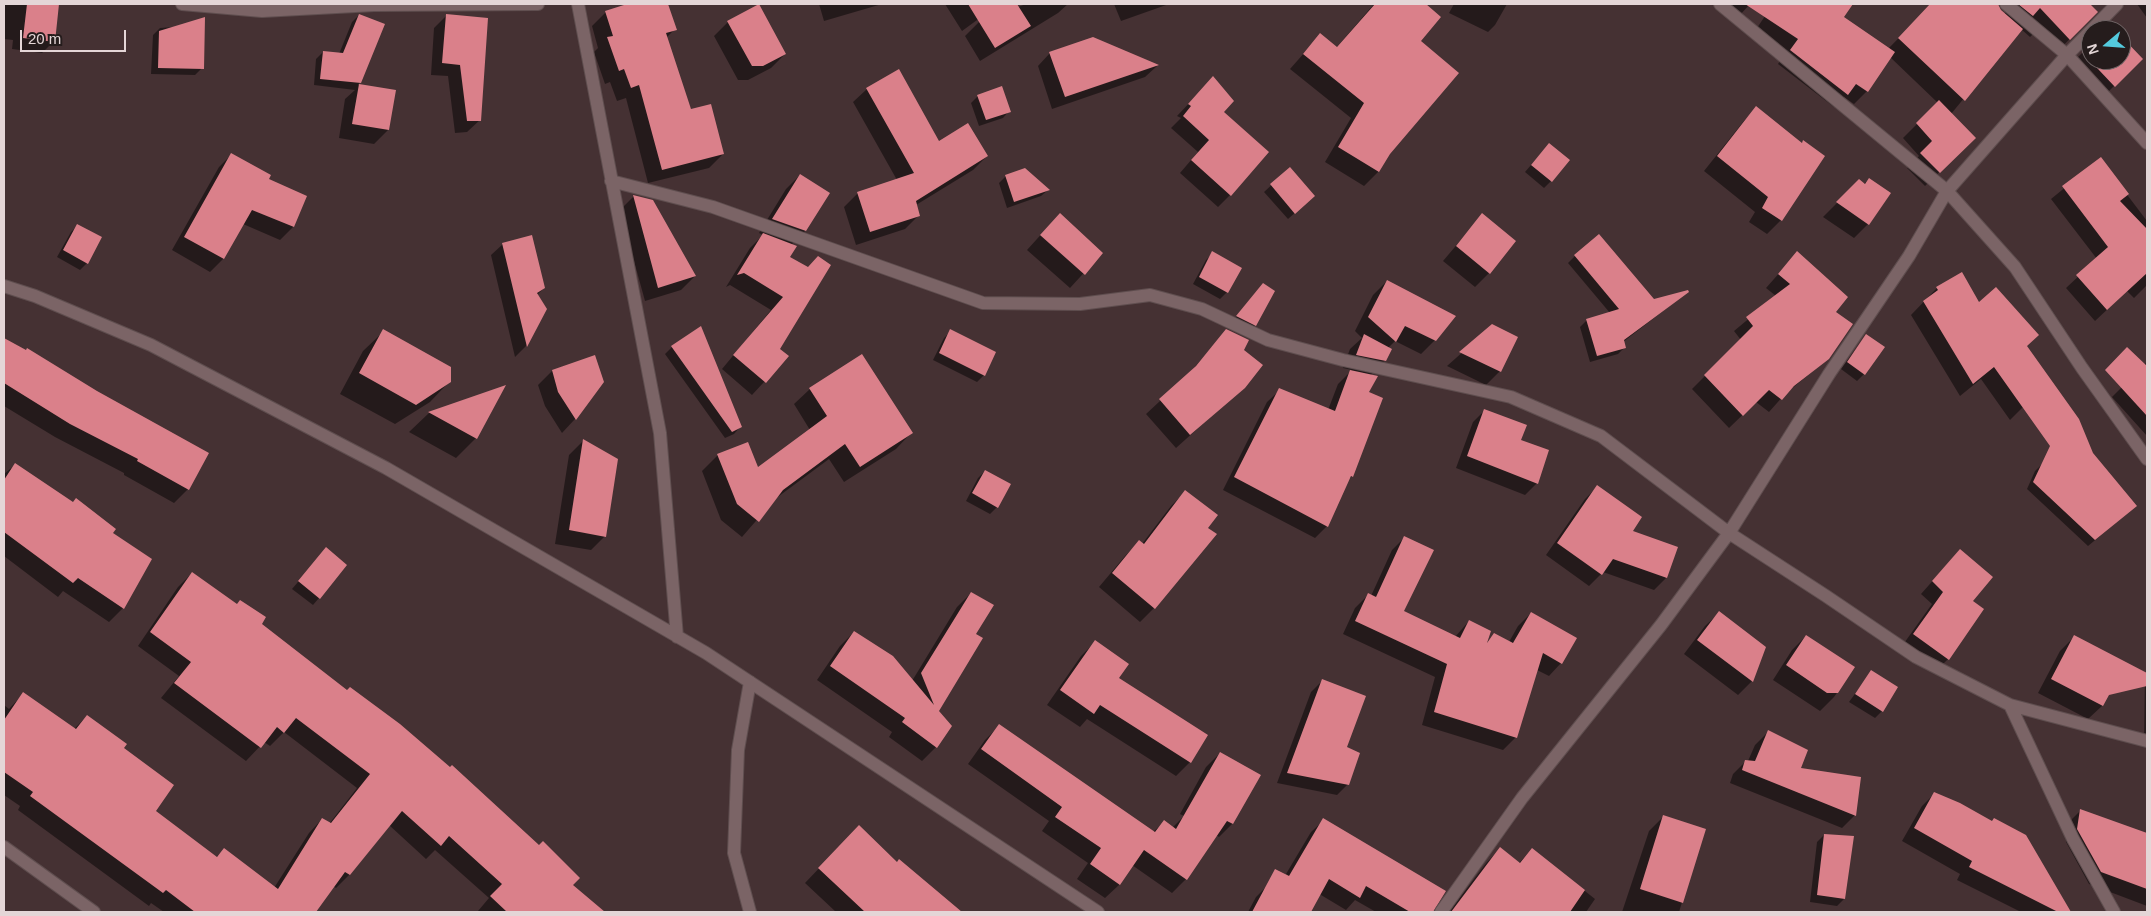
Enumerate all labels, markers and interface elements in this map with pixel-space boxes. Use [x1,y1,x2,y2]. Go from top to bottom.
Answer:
scale bar [22,20,129,52]
north arrow [2081,20,2131,70]
text: 20 m [28,30,61,47]
text: N [2084,42,2102,57]

